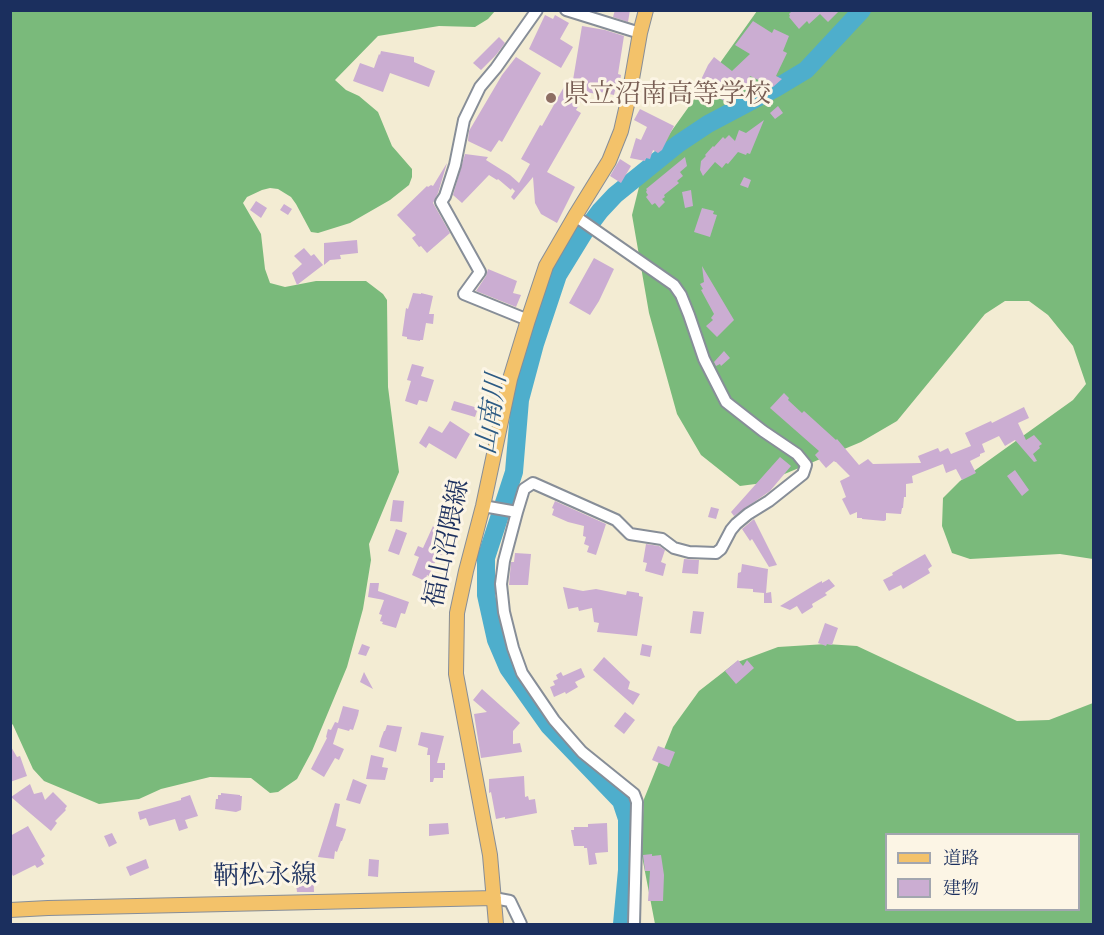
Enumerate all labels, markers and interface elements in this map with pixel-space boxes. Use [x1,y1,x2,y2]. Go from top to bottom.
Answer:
place label: 県立沼南高等学校 [563,82,771,114]
marker: 県立沼南高等学校 [544,91,558,105]
water label: 山南川 [473,373,517,457]
street label: 福山沼隈線 [421,477,479,611]
legend [885,833,1080,911]
text: 道路 [943,847,979,873]
street label: 鞆松永線 [213,862,317,896]
text: 建物 [943,877,979,903]

